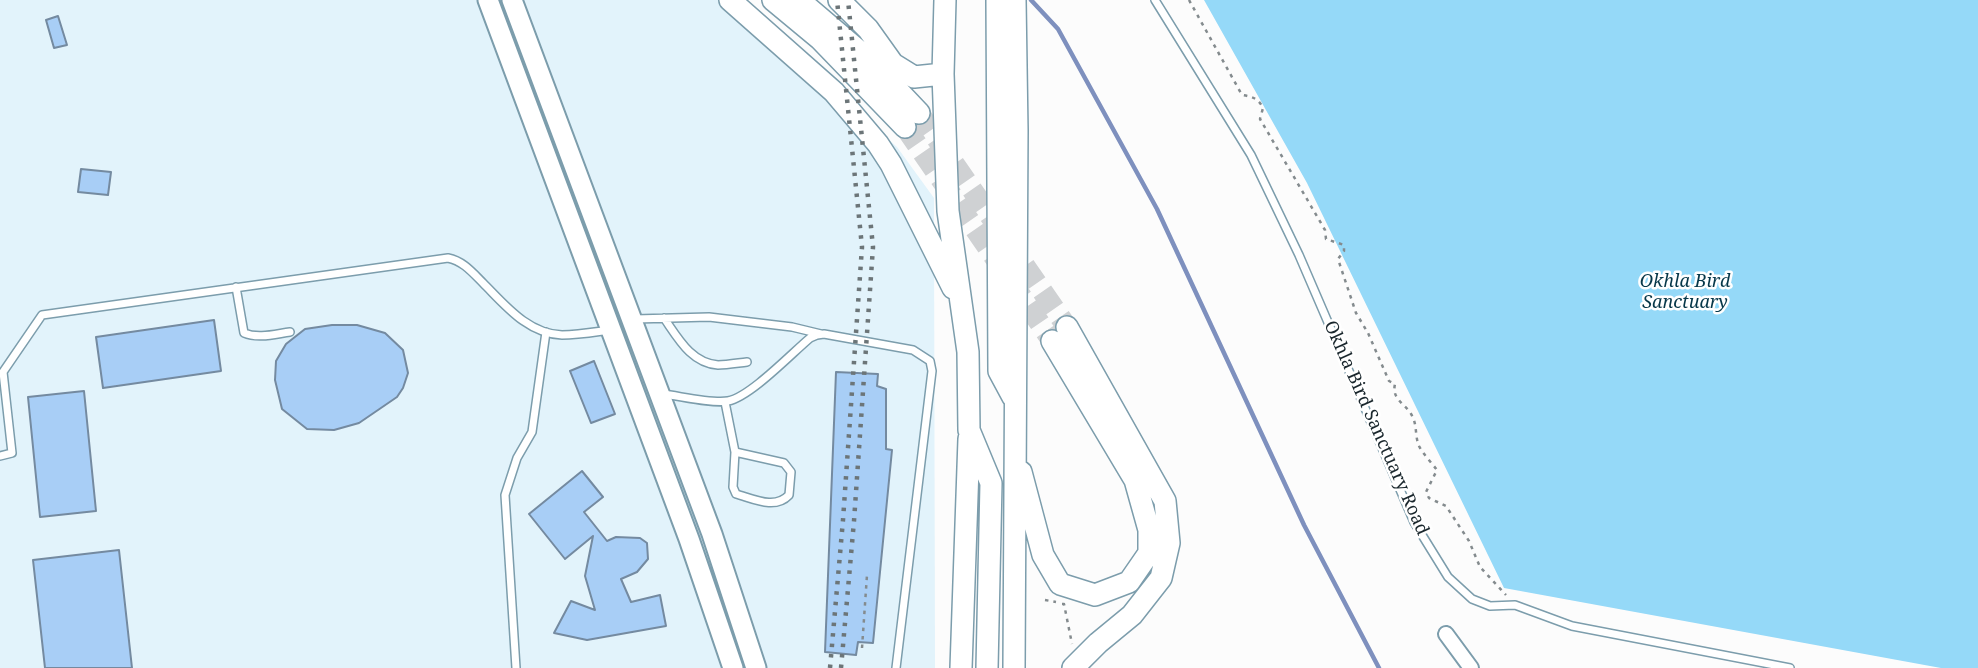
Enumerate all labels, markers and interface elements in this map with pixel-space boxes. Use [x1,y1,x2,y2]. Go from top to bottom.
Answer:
park label: Okhla Bird Sanctuary [1640,271,1730,314]
street label: Okhla Bird Sanctuary Road [1319,317,1433,539]

